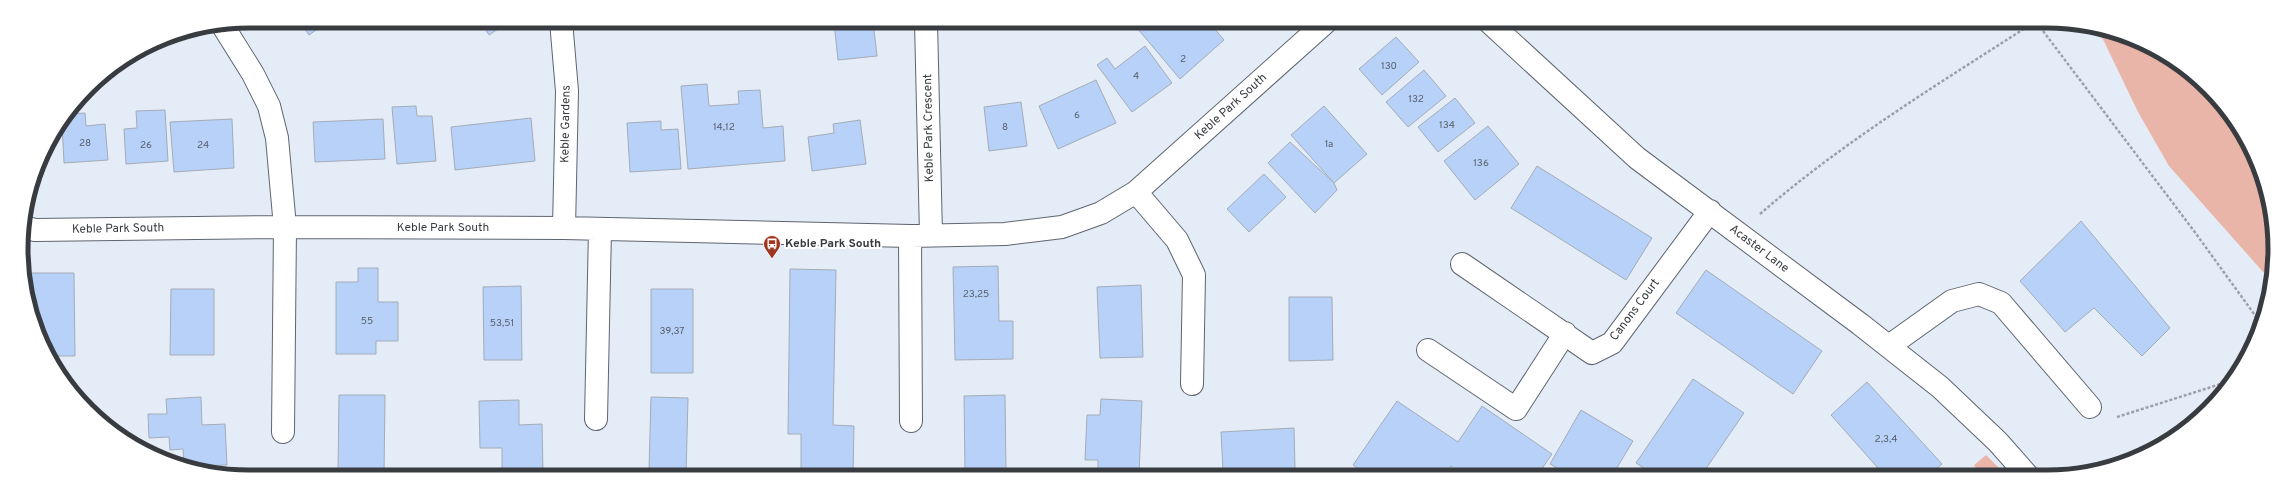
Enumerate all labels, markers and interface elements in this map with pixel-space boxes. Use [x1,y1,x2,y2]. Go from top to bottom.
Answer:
house number: 2 [1180,53,1186,66]
house number: 130 [1381,60,1397,73]
house number: 4 [1133,70,1139,83]
street label: Keble Park South [1191,70,1271,144]
street label: Keble Park Crescent [920,74,938,182]
street label: Keble Gardens [557,85,575,163]
house number: 132 [1408,93,1424,106]
house number: 6 [1074,109,1080,122]
house number: 134 [1439,119,1455,132]
house number: 14,12 [713,121,735,134]
house number: 8 [1002,121,1008,134]
house number: 28 [79,137,91,150]
house number: 1a [1325,138,1333,151]
house number: 26 [140,139,152,152]
house number: 24 [197,139,209,152]
house number: 136 [1473,157,1489,170]
street label: Keble Park South [72,220,164,238]
street label: Keble Park South [397,220,489,236]
street label: Acaster Lane [1726,221,1792,277]
bus stop icon: Keble Park South [762,234,782,259]
place label: Keble Park South [785,236,881,252]
street label: Canons Court [1606,276,1664,344]
house number: 23,25 [963,288,989,301]
house number: 55 [361,315,373,328]
house number: 53,51 [490,317,514,330]
house number: 39,37 [659,325,685,338]
house number: 2,3,4 [1875,433,1897,446]

